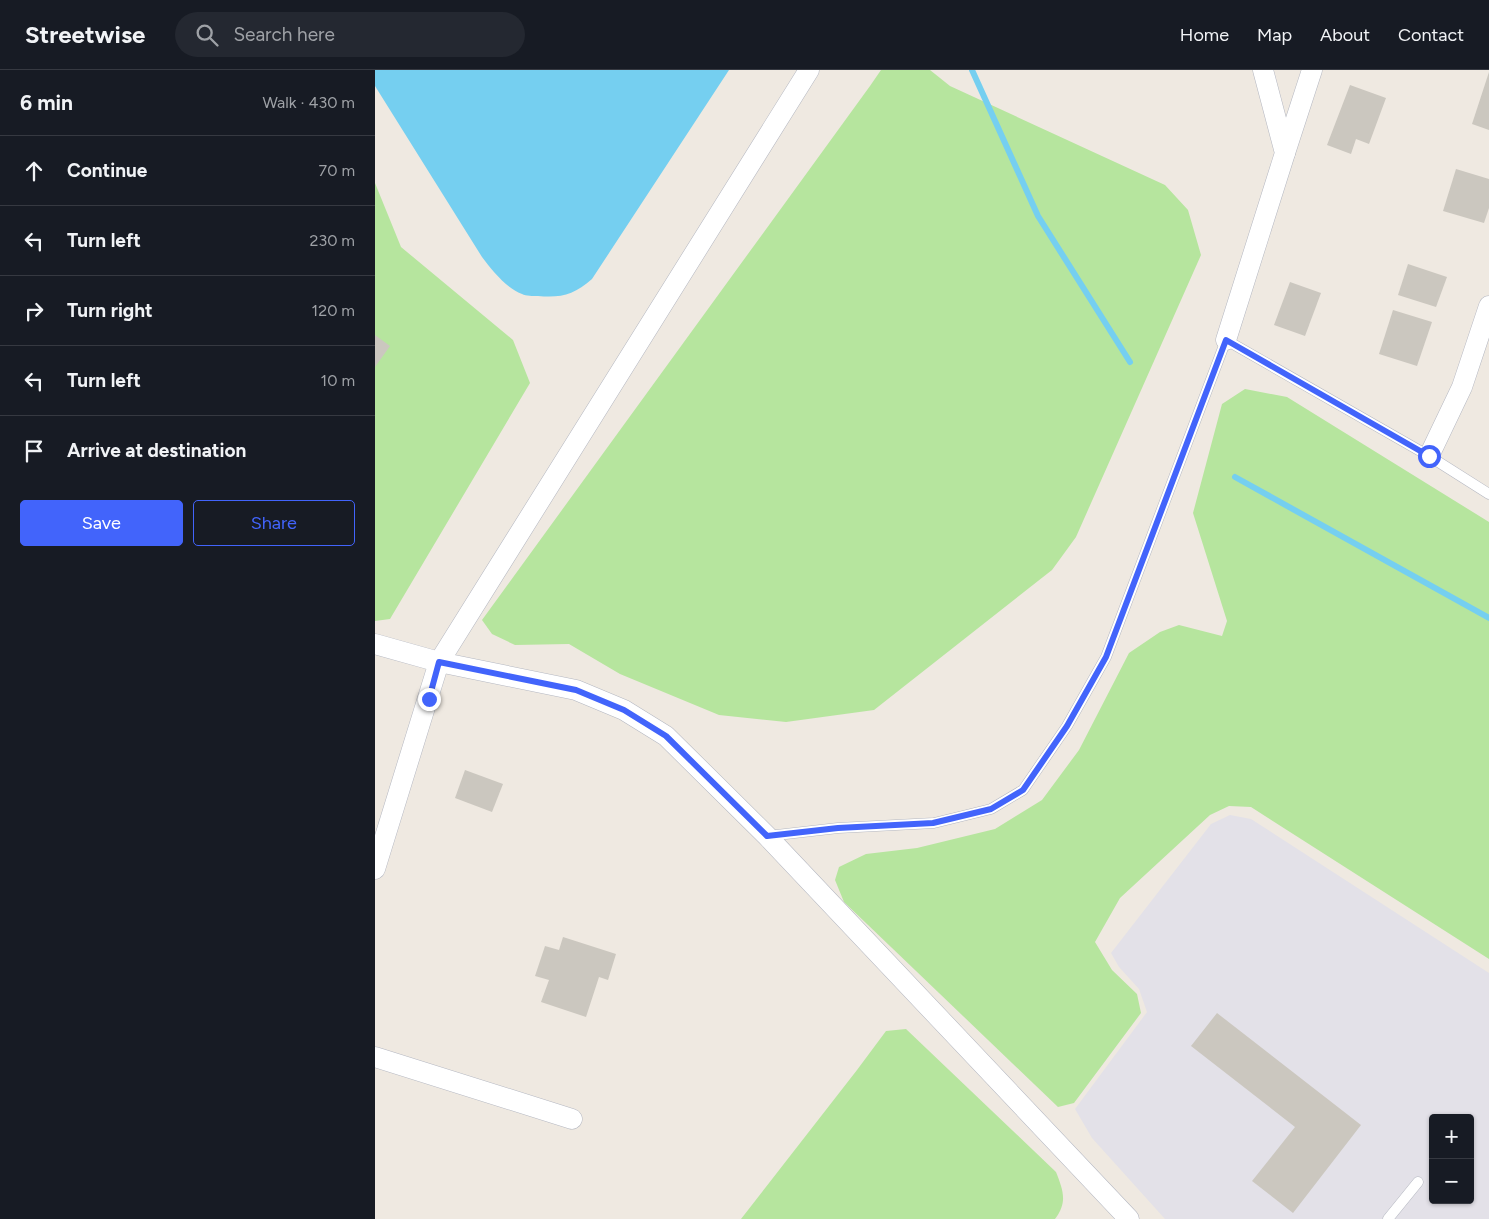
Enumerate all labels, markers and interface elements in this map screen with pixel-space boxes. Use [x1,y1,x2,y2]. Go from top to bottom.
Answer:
search box [175,12,525,57]
text: Streetwise [25,20,145,49]
icon: search [193,21,221,49]
text: Search here [233,23,335,46]
text: Home [1180,24,1229,46]
text: Map [1257,24,1292,46]
text: About [1320,24,1370,46]
text: Contact [1398,24,1464,46]
text: 6 min [20,90,73,115]
text: Walk · 430 m [262,93,355,112]
icon: ahead [20,157,48,185]
text: Continue [67,159,147,182]
text: 70 m [319,161,355,180]
icon: left [20,227,48,255]
text: Turn left [67,229,141,252]
text: 230 m [310,231,355,250]
icon: right [20,297,48,325]
text: Turn right [67,299,153,322]
text: 120 m [312,301,355,320]
icon: left [20,367,48,395]
text: Turn left [67,369,141,392]
text: 10 m [321,371,355,390]
icon: arrive [20,437,48,465]
text: Arrive at destination [67,439,246,462]
route start [1418,445,1441,468]
button: Save [20,500,183,546]
button: Share [193,500,355,546]
route end [418,688,441,711]
map controls [1429,1114,1474,1204]
button: + [1429,1114,1474,1159]
button: − [1429,1159,1474,1204]

